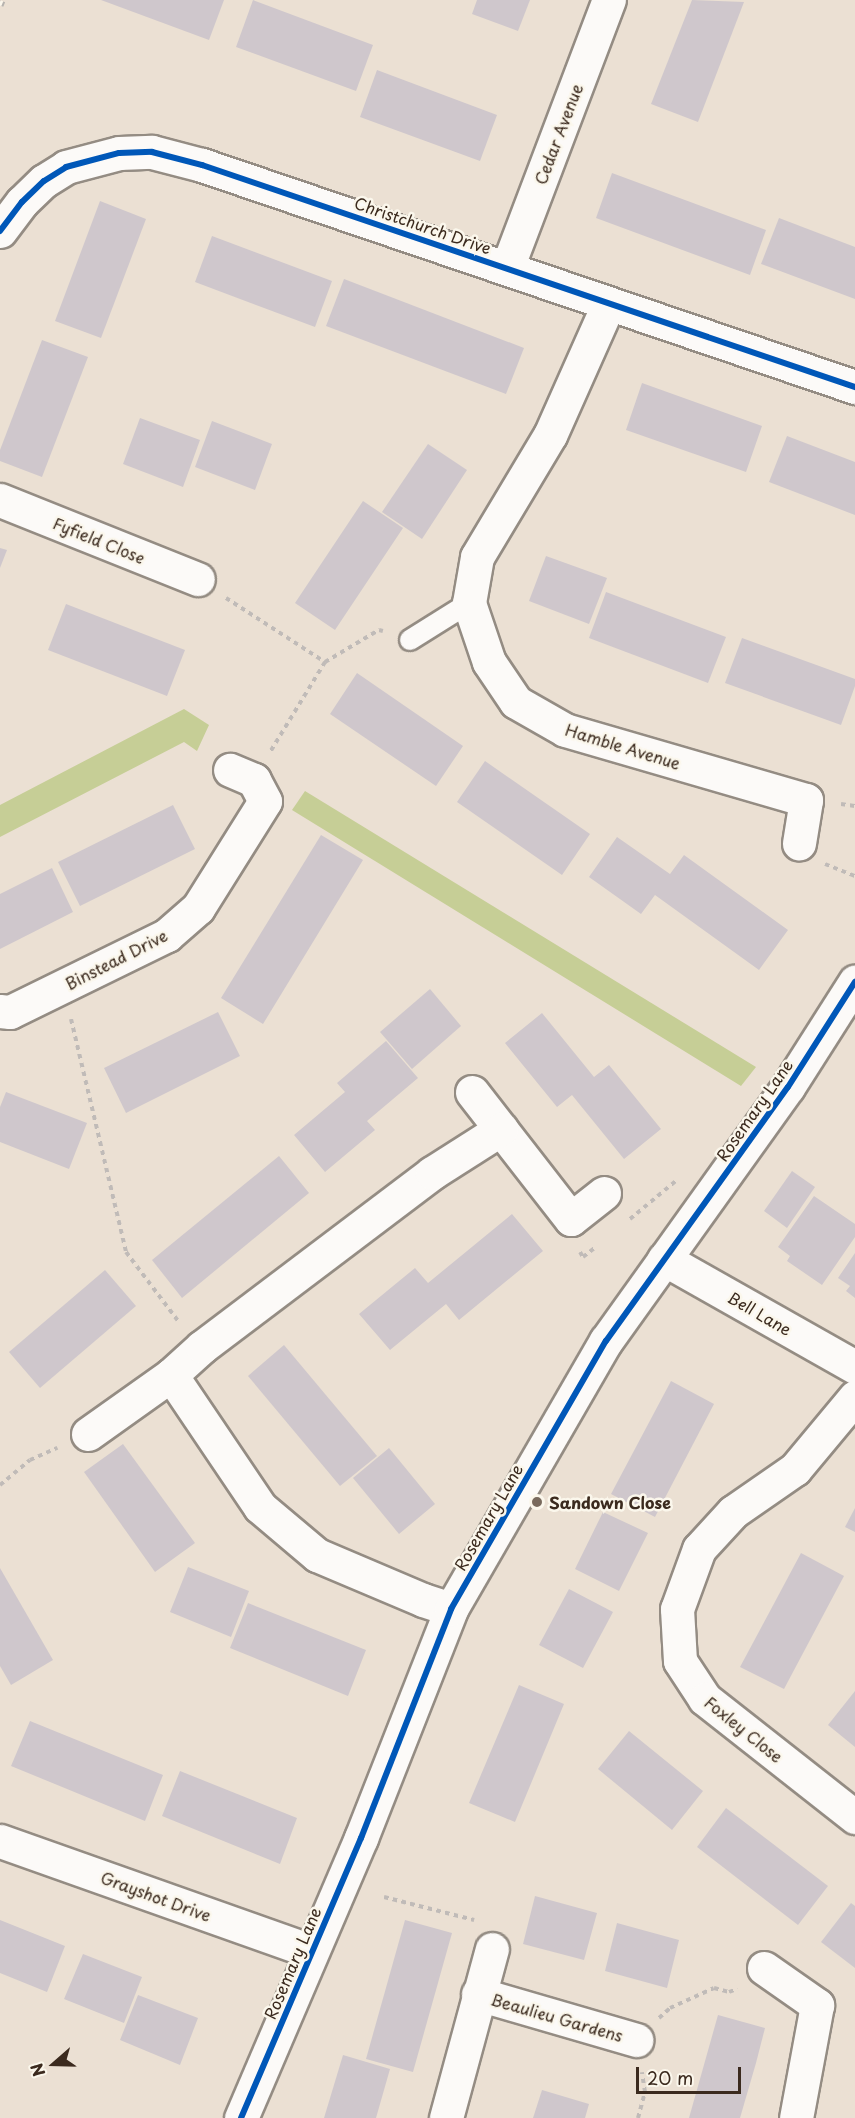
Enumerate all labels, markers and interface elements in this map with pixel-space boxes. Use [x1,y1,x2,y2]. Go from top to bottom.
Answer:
street label: Cedar Avenue [530,81,586,187]
street label: Christchurch Drive [352,192,494,258]
street label: Fyfield Close [50,513,148,567]
street label: Hamble Avenue [563,719,683,773]
street label: Binstead Drive [61,925,171,993]
street label: Rosemary Lane [712,1056,796,1164]
street label: Bell Lane [724,1287,796,1339]
street label: Rosemary Lane [450,1461,526,1573]
place label: Sandown Close [549,1492,671,1512]
marker: Sandown Close [530,1495,544,1509]
street label: Foxley Close [701,1692,787,1766]
street label: Grayshot Drive [98,1867,214,1925]
street label: Rosemary Lane [260,1905,324,2021]
street label: Beaulieu Gardens [490,1989,624,2045]
north arrow [24,2034,84,2094]
scale bar [639,2055,744,2093]
text: N [24,2060,51,2080]
text: 20 m [647,2064,693,2091]

